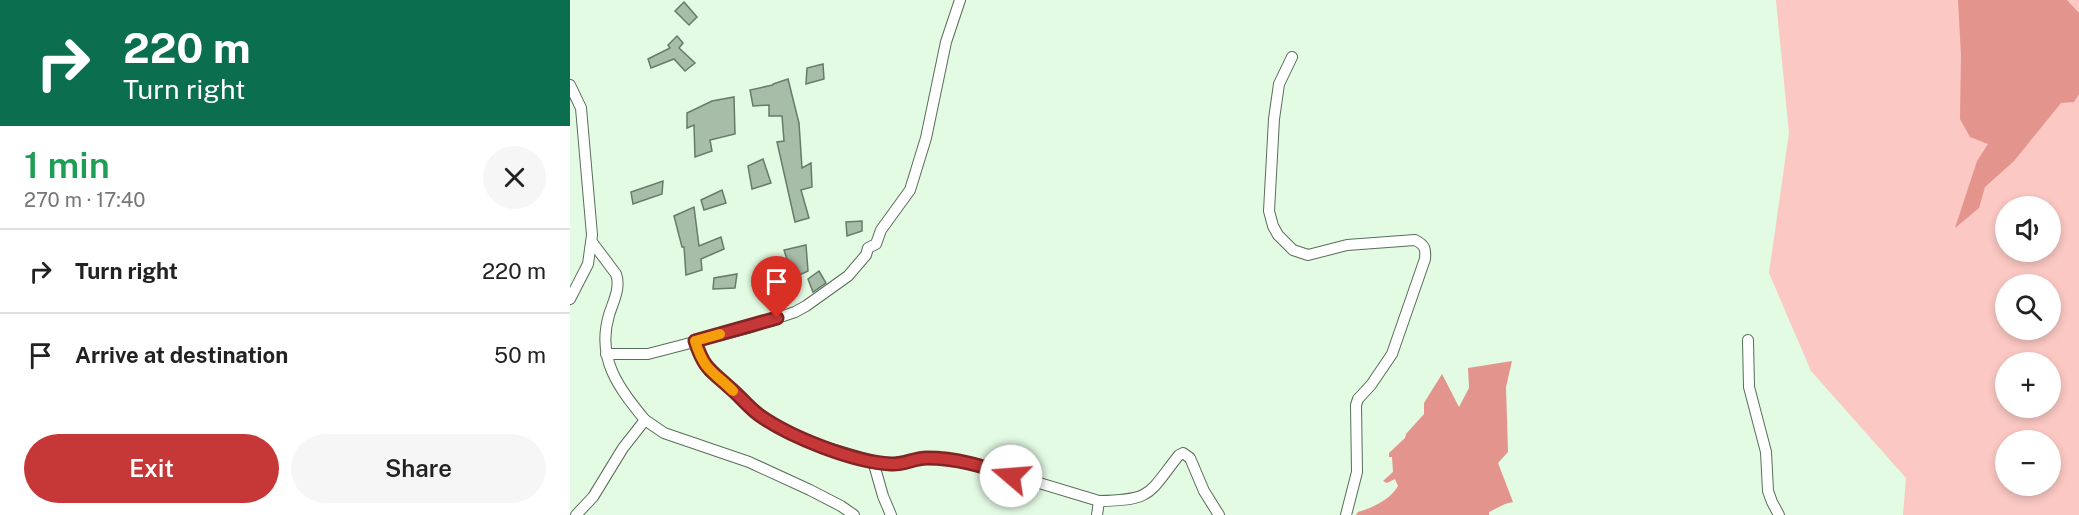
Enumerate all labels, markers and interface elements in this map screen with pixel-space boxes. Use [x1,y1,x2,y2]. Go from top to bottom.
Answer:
text: 220 m [123,23,251,72]
icon: right [24,24,102,102]
text: Turn right [123,73,246,105]
text: 1 min [24,144,110,186]
button: close [483,146,546,209]
text: 270 m · 17:40 [24,188,145,212]
map controls [1995,196,2061,496]
button: sound [1995,196,2061,262]
icon: right [24,255,57,288]
pin [751,256,802,318]
text: Turn right [75,258,178,284]
text: 220 m [482,258,546,284]
icon: arrive [760,265,793,298]
button: search [1995,274,2061,340]
icon: arrive [24,339,57,372]
text: Arrive at destination [75,342,288,368]
text: 50 m [494,342,546,368]
button: + [1995,352,2061,418]
button: − [1995,430,2061,496]
button: Exit [24,434,279,503]
button: Share [291,434,546,503]
position arrow [979,444,1043,508]

